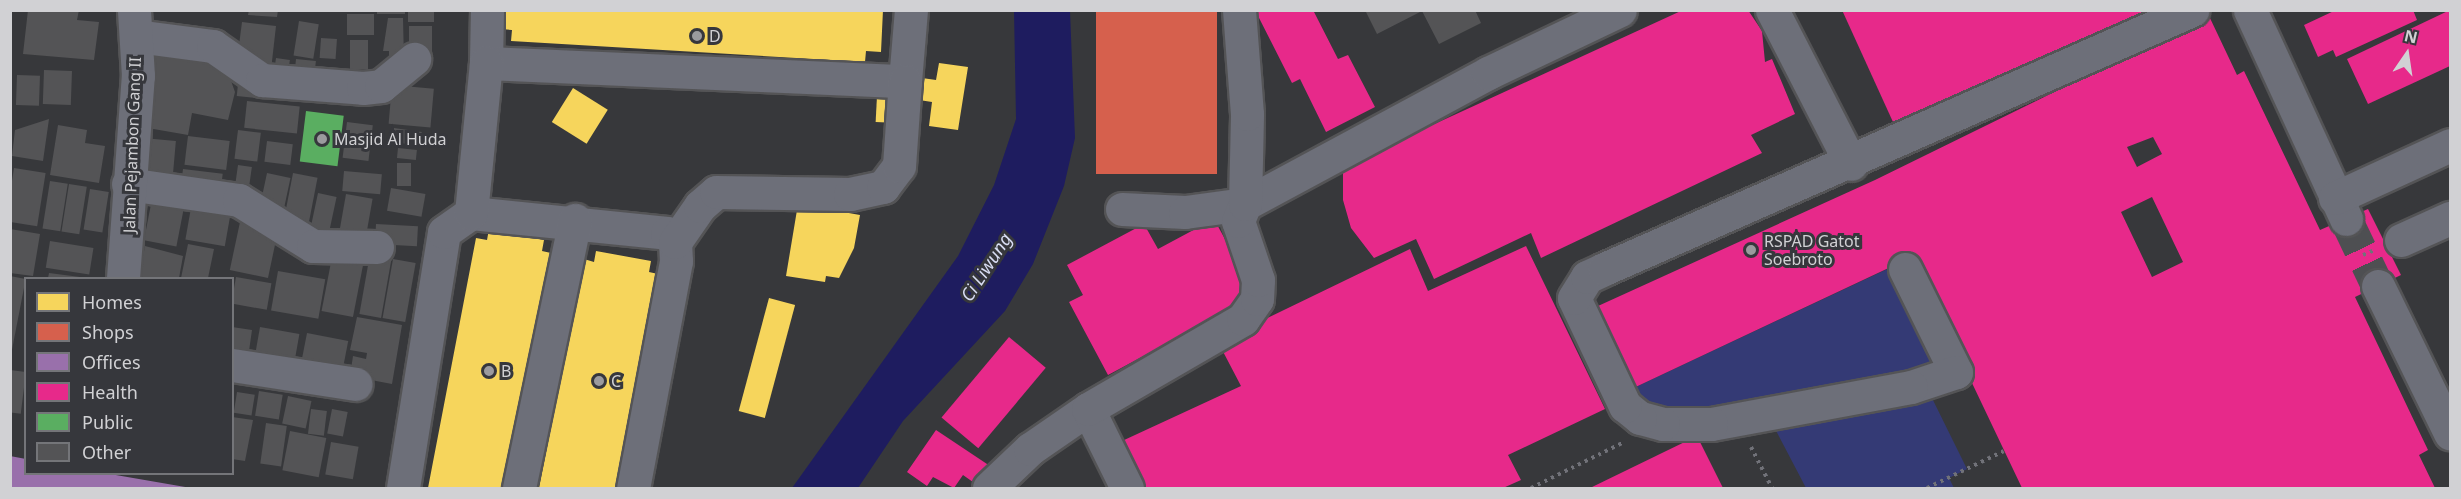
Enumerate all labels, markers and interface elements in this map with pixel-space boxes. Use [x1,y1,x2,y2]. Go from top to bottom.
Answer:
north arrow [2377,24,2437,84]
text: N [2402,24,2420,49]
place label: D [709,26,721,46]
marker: D [690,29,704,43]
street label: Jalan Pejambon Gang II [119,57,145,233]
place label: Masjid Al Huda [334,129,446,149]
marker: Masjid Al Huda [315,132,329,146]
water label: Ci Liwung [956,229,1016,305]
place label: RSPAD Gatot Soebroto [1764,231,1860,269]
marker: RSPAD Gatot Soebroto [1742,241,1760,259]
legend [24,277,234,475]
text: Homes [82,290,142,314]
text: Shops [82,320,134,344]
text: Offices [82,350,141,374]
place label: B [501,361,511,381]
marker: B [482,364,496,378]
place label: C [611,371,621,391]
marker: C [592,374,606,388]
text: Health [82,380,138,404]
text: Public [82,410,133,434]
text: Other [82,440,131,464]

